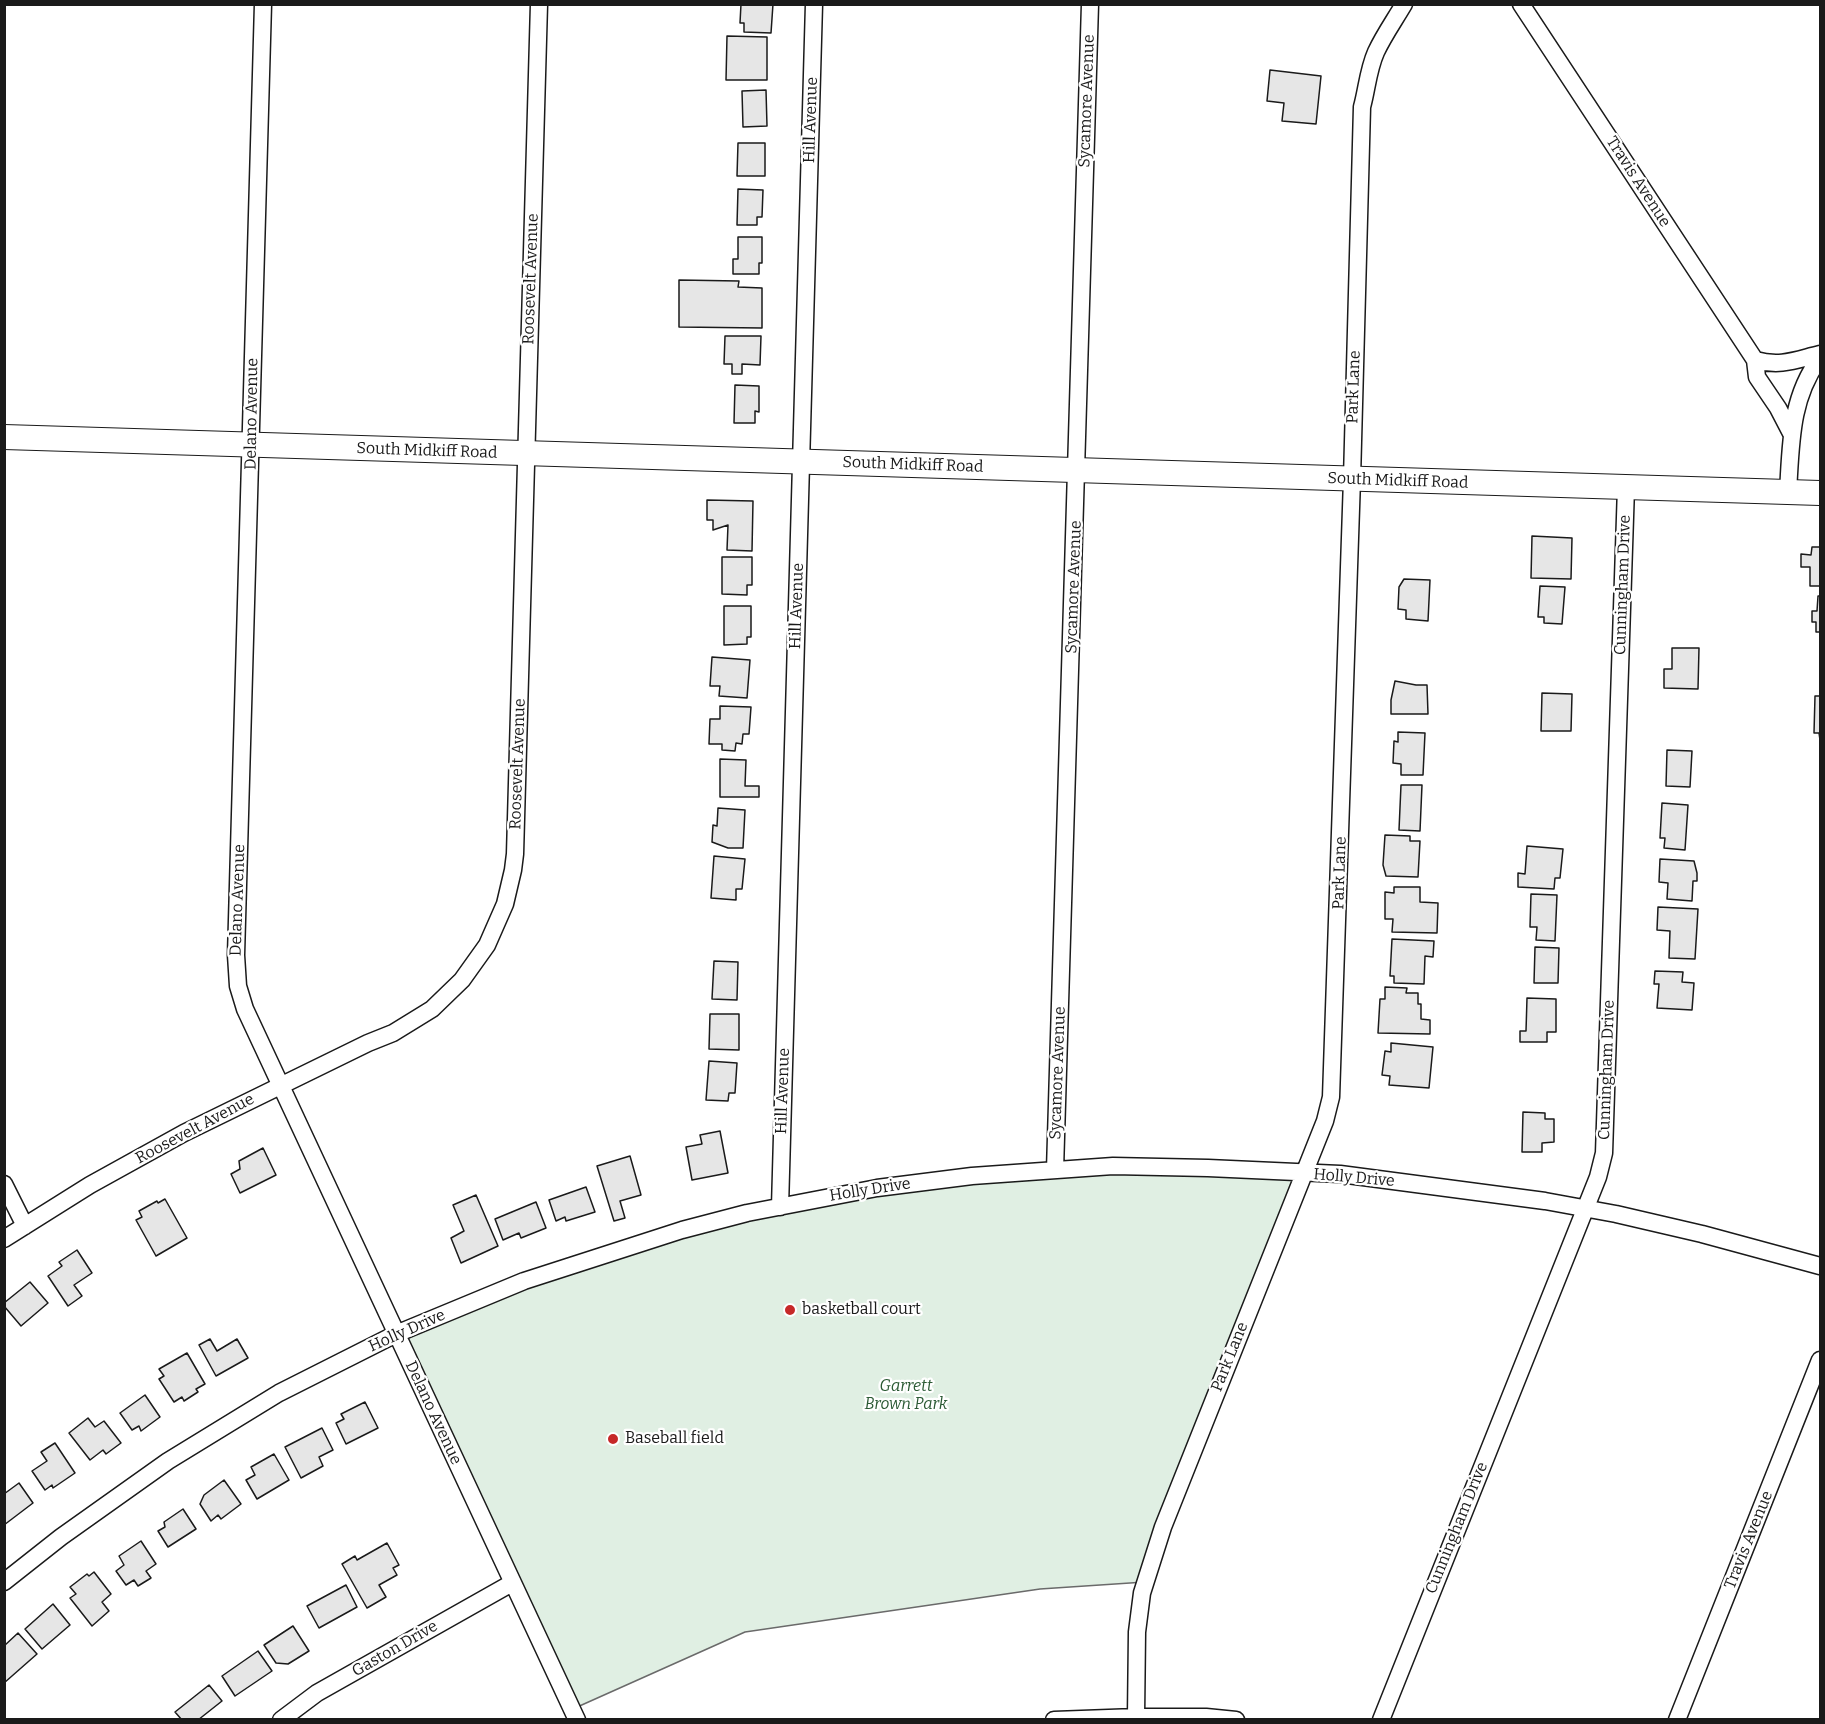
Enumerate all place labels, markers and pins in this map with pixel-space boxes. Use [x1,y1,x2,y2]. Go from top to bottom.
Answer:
place label: basketball court [802,1300,921,1320]
marker: basketball court [783,1303,797,1317]
place label: Baseball field [625,1429,724,1449]
marker: Baseball field [606,1432,620,1446]

